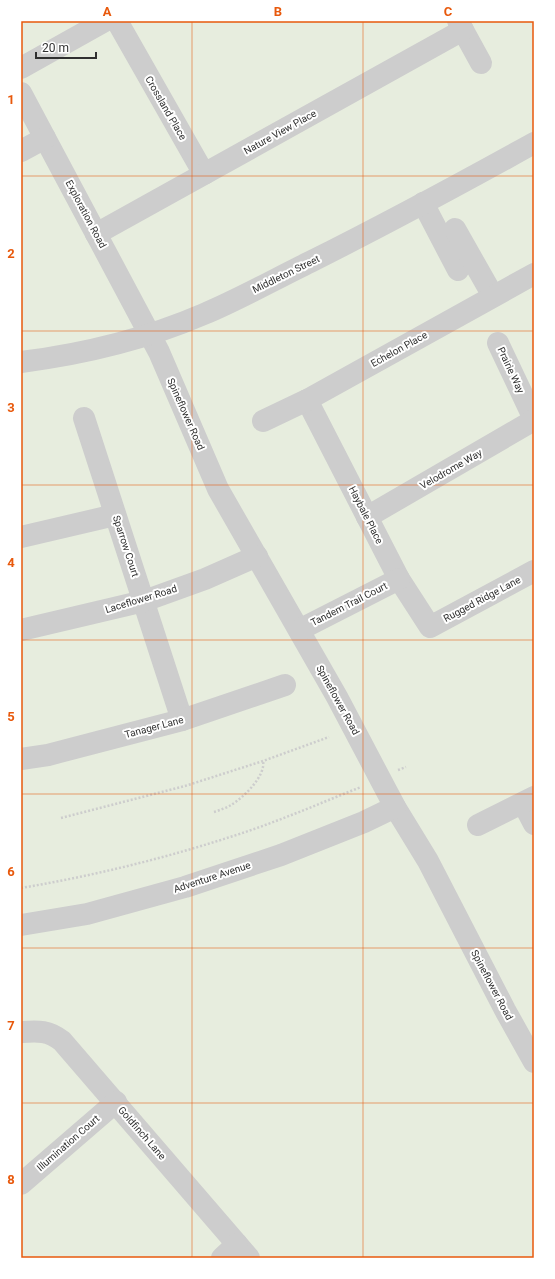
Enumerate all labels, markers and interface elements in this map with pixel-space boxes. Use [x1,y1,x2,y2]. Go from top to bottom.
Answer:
text: A [103,4,112,19]
text: B [274,4,282,19]
text: C [444,4,453,19]
scale bar [36,34,96,60]
text: 20 m [42,41,69,55]
street label: Crossland Place [143,74,189,142]
text: 1 [7,92,15,107]
street label: Nature View Place [242,107,318,157]
street label: Exploration Road [63,178,109,250]
text: 2 [7,246,15,261]
street label: Middleton Street [251,253,321,295]
street label: Echelon Place [369,329,429,369]
street label: Prairie Way [495,345,527,395]
street label: Spineflower Road [165,376,207,452]
text: 3 [7,400,15,415]
street label: Velodrome Way [418,447,484,491]
street label: Haybale Place [347,484,385,546]
street label: Sparrow Court [111,514,141,578]
text: 4 [7,555,15,570]
street label: Rugged Ridge Lane [442,574,522,624]
street label: Tandem Trail Court [309,580,389,628]
street label: Laceflower Road [104,583,178,615]
street label: Spineflower Road [314,663,362,737]
text: 5 [7,709,15,724]
street label: Tanager Lane [123,714,185,740]
street label: Adventure Avenue [172,859,252,895]
text: 6 [7,864,15,879]
street label: Spineflower Road [469,948,515,1022]
text: 7 [7,1018,15,1033]
street label: Goldfinch Lane [116,1104,168,1162]
street label: Illumination Court [34,1113,102,1173]
text: 8 [7,1172,15,1187]

